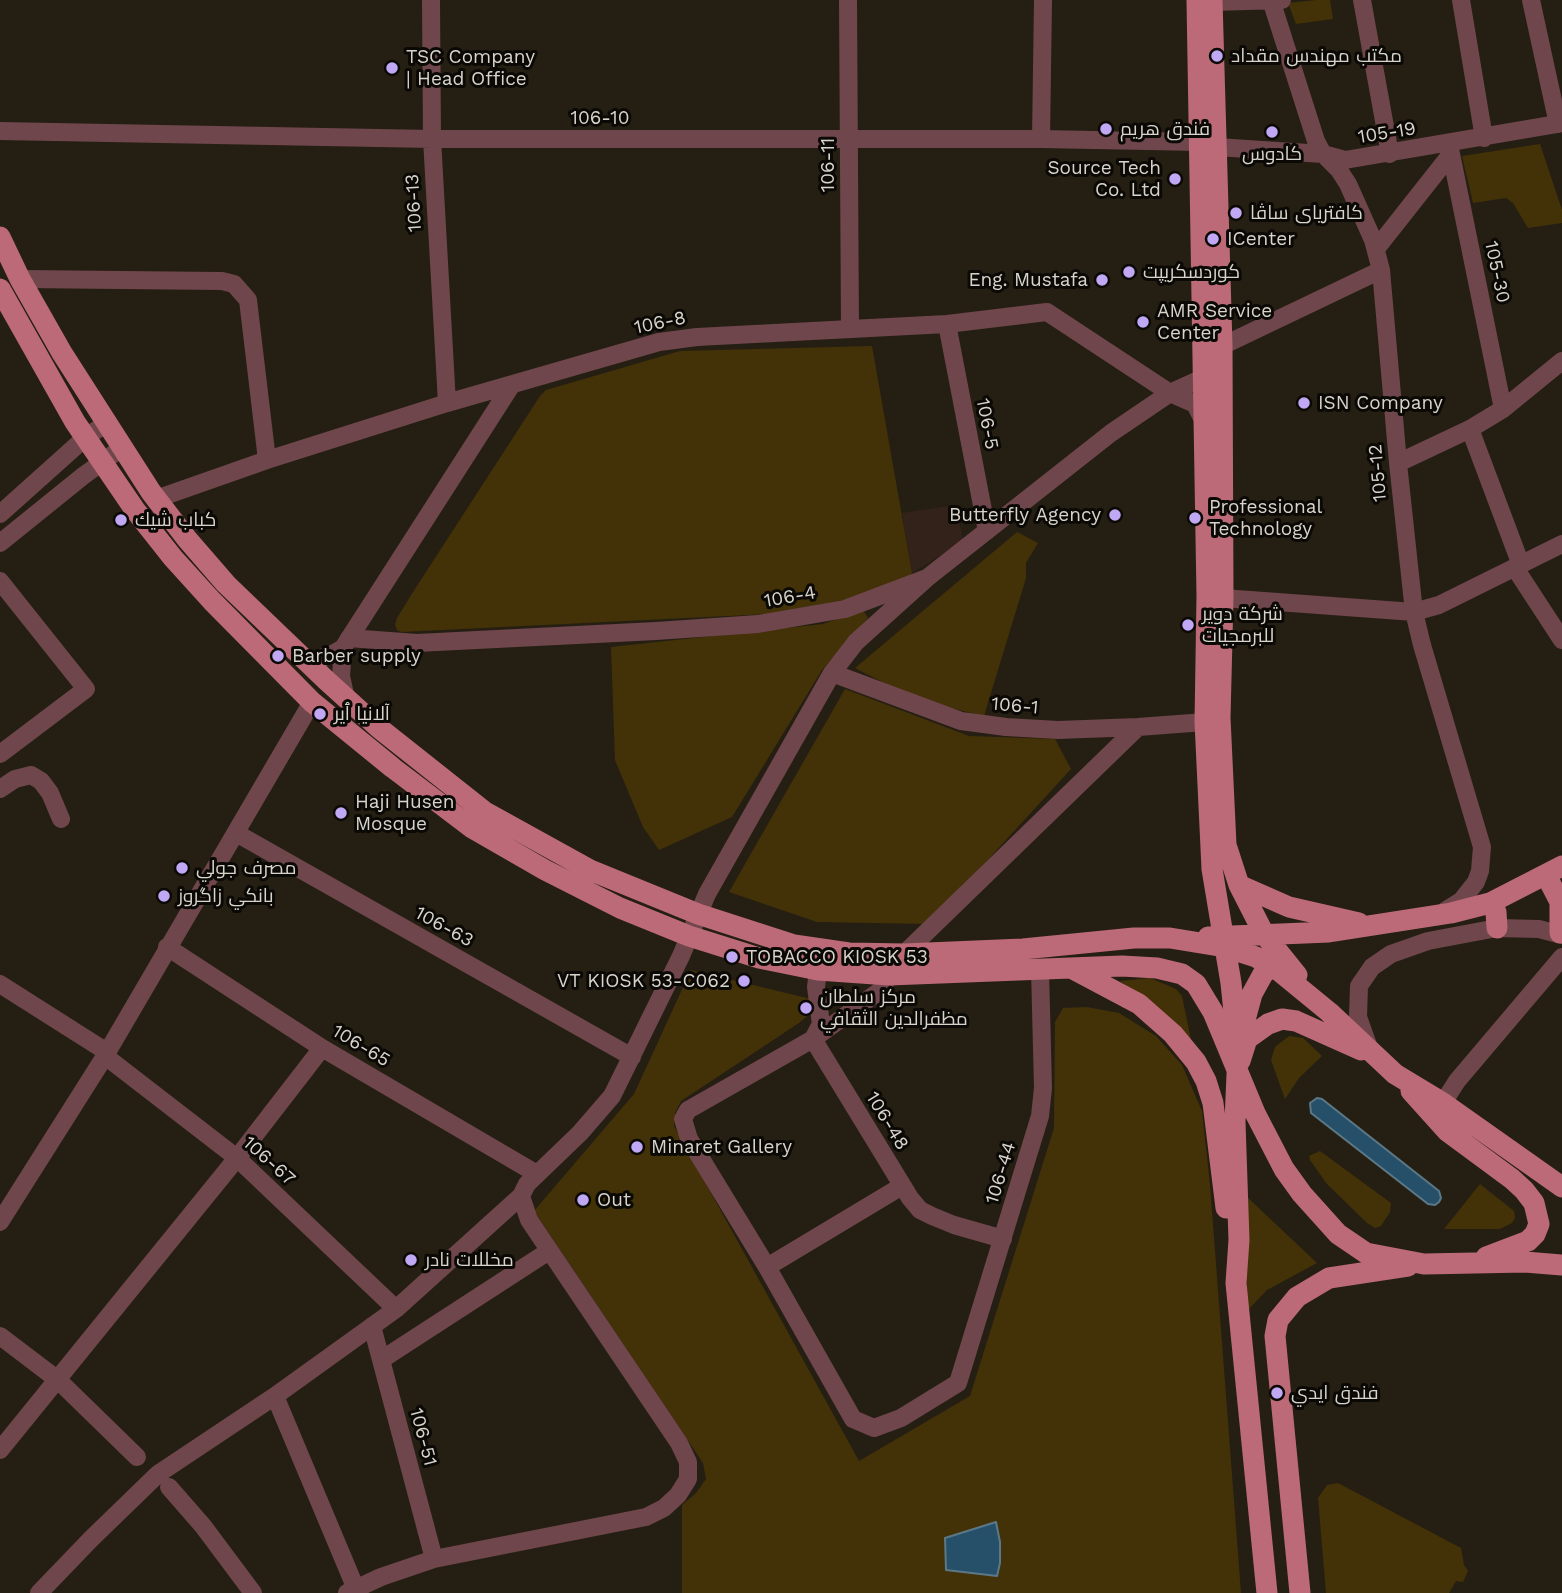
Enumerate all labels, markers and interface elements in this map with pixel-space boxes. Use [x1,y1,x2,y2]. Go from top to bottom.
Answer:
place label: مكتب مهندس مقداد [1231,45,1402,67]
place label: TSC Company | Head Office [406,46,535,90]
marker: مكتب مهندس مقداد [1209,48,1225,64]
marker: TSC Company | Head Office [384,60,400,76]
street label: 106-10 [571,107,629,129]
street label: 105-19 [1356,117,1418,149]
place label: فندق هريم [1120,118,1210,140]
marker: فندق هريم [1098,121,1114,137]
marker: کادوس [1264,124,1280,140]
street label: 106-11 [817,138,839,192]
place label: کادوس [1242,143,1302,165]
place label: Source Tech Co. Ltd [1047,157,1161,201]
marker: Source Tech Co. Ltd [1167,171,1183,187]
street label: 106-13 [401,173,427,233]
place label: کافتریای ساڤا [1250,202,1363,224]
marker: کافتریای ساڤا [1228,205,1244,221]
place label: ICenter [1227,228,1295,250]
marker: ICenter [1205,231,1221,247]
street label: 105-30 [1479,239,1515,305]
place label: کوردسکریپت [1143,261,1240,283]
marker: کوردسکریپت [1121,264,1137,280]
place label: Eng. Mustafa [968,269,1088,291]
marker: Eng. Mustafa [1094,272,1110,288]
place label: AMR Service Center [1157,300,1272,344]
street label: 106-8 [632,306,688,340]
marker: AMR Service Center [1135,314,1151,330]
place label: ISN Company [1318,392,1443,414]
marker: ISN Company [1296,395,1312,411]
street label: 106-5 [971,397,1003,451]
street label: 105-12 [1364,443,1392,503]
place label: Professional Technology [1209,496,1322,540]
place label: Butterfly Agency [949,504,1101,526]
marker: Butterfly Agency [1107,507,1123,523]
place label: كباب شيك [135,509,216,531]
marker: Professional Technology [1187,510,1203,526]
marker: كباب شيك [113,512,129,528]
street label: 106-4 [762,581,818,613]
place label: شركة دوير للبرمجيات [1202,603,1283,647]
marker: شركة دوير للبرمجيات [1180,617,1196,633]
place label: Barber supply [292,645,421,667]
marker: Barber supply [270,648,286,664]
street label: 106-1 [991,693,1039,719]
place label: آلانیا ٱير [334,703,390,725]
marker: آلانیا ٱير [312,706,328,722]
place label: Haji Husen Mosque [355,791,454,835]
marker: Haji Husen Mosque [333,805,349,821]
place label: مصرف جولي [196,857,296,879]
marker: مصرف جولي [174,860,190,876]
place label: بانكي زاگروز [178,885,274,907]
marker: بانكي زاگروز [156,888,172,904]
street label: 106-63 [411,902,477,952]
place label: TOBACCO KIOSK 53 [746,946,928,968]
marker: TOBACCO KIOSK 53 [724,949,740,965]
place label: VT KIOSK 53-C062 [557,970,730,992]
marker: VT KIOSK 53-C062 [736,973,752,989]
place label: مركز سلطان مظفرالدين الثقافي [820,986,968,1030]
marker: مركز سلطان مظفرالدين الثقافي [798,1000,814,1016]
street label: 106-65 [328,1020,394,1072]
street label: 106-48 [861,1088,913,1154]
street label: 106-67 [238,1132,300,1190]
place label: Minaret Gallery [651,1136,792,1158]
marker: Minaret Gallery [629,1139,645,1155]
street label: 106-44 [981,1139,1021,1207]
place label: Out [597,1189,631,1211]
marker: Out [575,1192,591,1208]
place label: مخللات نادر [425,1249,514,1271]
marker: مخللات نادر [403,1252,419,1268]
place label: فندق ايدي [1291,1382,1379,1404]
marker: فندق ايدي [1269,1385,1285,1401]
street label: 106-51 [404,1406,442,1468]

